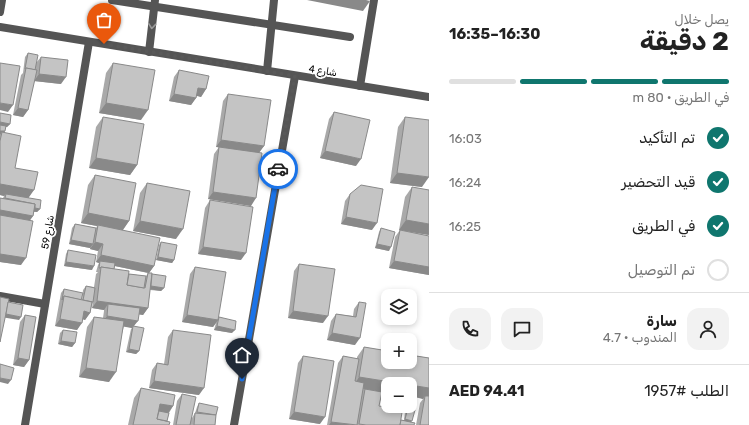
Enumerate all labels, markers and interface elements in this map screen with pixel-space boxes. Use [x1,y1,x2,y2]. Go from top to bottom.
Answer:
pin [87,3,121,44]
icon: bag [93,9,115,31]
text: يصل خلال [675,12,729,27]
one-way arrow [148,23,157,29]
text: 16:30–16:35 [449,25,540,43]
text: 2 دقيقة [640,26,729,57]
street label: شارع 4 [308,63,338,80]
text: في الطريق · 80 m [632,90,729,105]
icon: check [707,127,729,149]
text: تم التأكيد [639,129,695,147]
text: 16:03 [449,131,482,146]
courier [258,149,298,189]
icon: car [267,158,289,180]
icon: check [707,171,729,193]
text: قيد التحضير [622,173,695,191]
text: 16:24 [449,175,481,190]
street label: شارع 59 [39,214,58,250]
icon: check [707,215,729,237]
text: في الطريق [632,217,695,235]
text: 16:25 [449,219,481,234]
text: تم التوصيل [628,261,695,279]
map controls [381,289,417,413]
button: layers [381,289,417,325]
button: phone [449,308,491,350]
button: chat [501,308,543,350]
button: person [687,308,729,350]
text: سارة [647,312,677,330]
text: المندوب · 4.7 [603,330,677,345]
button: + [381,333,417,369]
pin [225,338,259,379]
icon: home [231,344,253,366]
button: − [381,377,417,413]
text: AED 94.41 [449,382,524,400]
text: الطلب #1957 [644,382,729,400]

